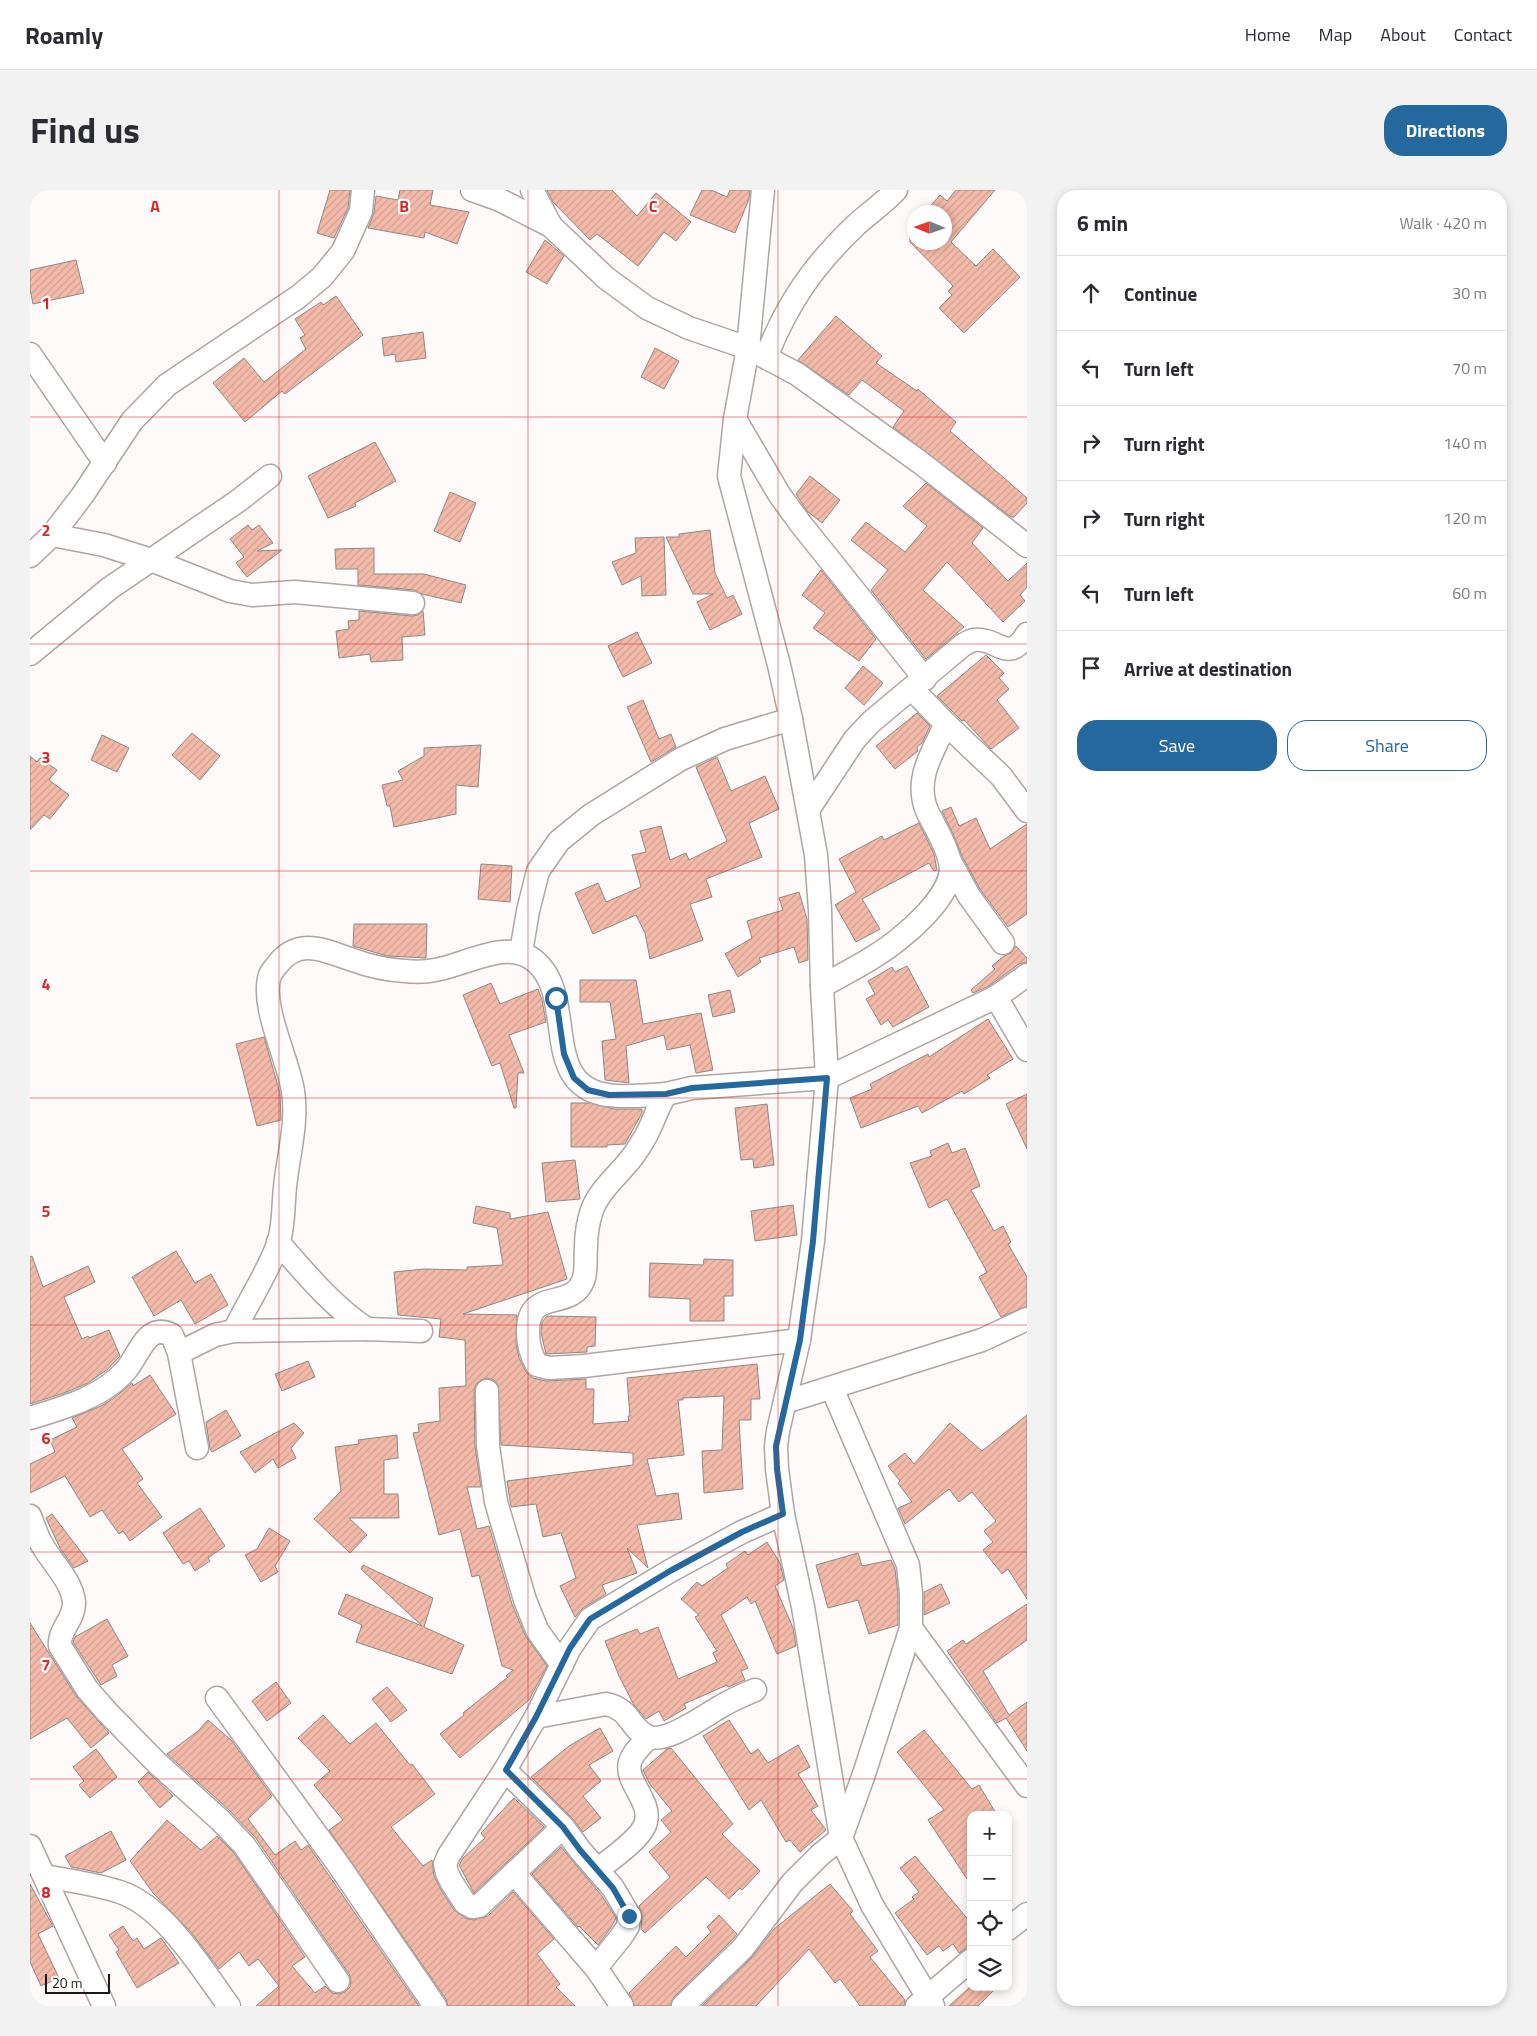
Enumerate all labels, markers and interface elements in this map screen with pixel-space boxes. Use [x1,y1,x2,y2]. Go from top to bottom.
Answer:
text: Roamly [25,17,103,53]
text: Home [1245,21,1291,48]
text: Map [1319,21,1352,48]
text: About [1380,21,1426,48]
text: Contact [1454,21,1512,48]
text: Find us [30,103,140,157]
button: Directions [1384,105,1507,156]
text: A [150,194,160,218]
text: B [399,194,409,218]
text: C [649,194,658,218]
north arrow [907,205,952,250]
text: 6 min [1077,207,1128,239]
text: Walk · 420 m [1399,211,1487,235]
icon: ahead [1077,279,1105,307]
text: Continue [1124,279,1197,308]
text: 30 m [1452,281,1487,305]
text: 1 [42,291,50,315]
icon: left [1077,354,1105,382]
text: Turn left [1124,354,1194,383]
text: 70 m [1452,356,1487,380]
icon: right [1077,429,1105,457]
text: Turn right [1124,429,1205,458]
text: 140 m [1443,431,1487,455]
icon: right [1077,504,1105,532]
text: Turn right [1124,504,1205,533]
text: 120 m [1443,506,1487,530]
text: 2 [42,518,50,542]
icon: left [1077,579,1105,607]
text: Turn left [1124,579,1194,608]
text: 60 m [1452,581,1487,605]
icon: arrive [1077,654,1105,682]
text: Arrive at destination [1124,654,1292,683]
button: Save [1077,720,1277,771]
button: Share [1287,720,1487,771]
text: 3 [42,745,50,769]
text: 4 [42,972,51,996]
route start [545,987,568,1010]
text: 5 [42,1199,51,1223]
text: 6 [42,1426,51,1450]
text: 7 [42,1653,50,1677]
map controls [967,1811,1012,1991]
button: + [967,1811,1012,1856]
button: − [967,1856,1012,1901]
text: 8 [42,1880,51,1904]
button: locate [967,1901,1012,1946]
route end [618,1905,641,1928]
button: layers [967,1946,1012,1991]
scale bar [45,1971,110,1994]
text: 20 m [52,1972,82,1993]

